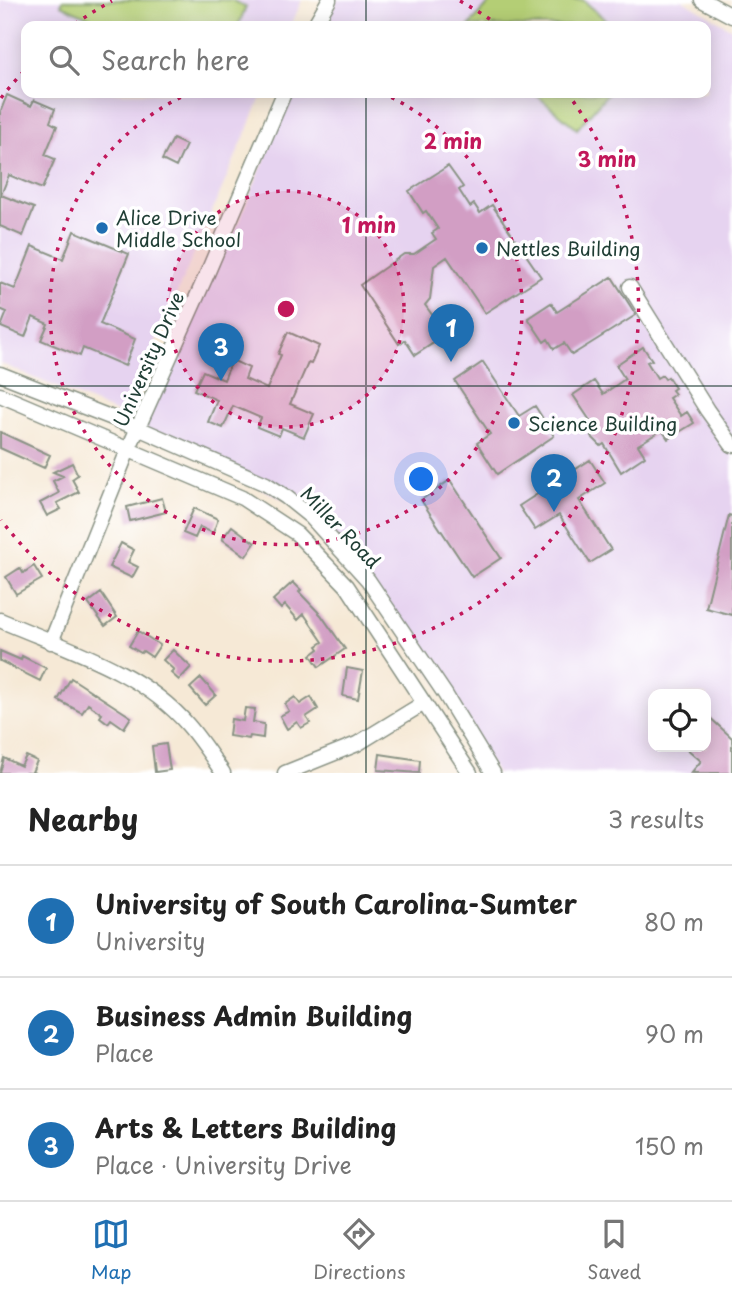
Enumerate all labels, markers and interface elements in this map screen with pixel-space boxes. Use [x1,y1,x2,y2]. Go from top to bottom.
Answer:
search box [21,21,711,98]
text: Search here [101,40,250,79]
icon: search [45,41,83,79]
text: 2 min [424,124,482,156]
text: 3 min [577,142,637,174]
place label: Alice Drive Middle School [116,203,241,253]
text: 1 min [342,208,396,240]
marker: Alice Drive Middle School [94,220,110,236]
place label: Nettles Building [496,234,640,262]
marker: Nettles Building [474,240,490,256]
street label: University Drive [106,287,190,431]
centre of rings [274,297,298,321]
pin: 1 [428,304,474,362]
pin: 3 [198,323,244,381]
place label: Science Building [528,409,677,437]
marker: Science Building [506,415,522,431]
pin: 2 [531,454,577,512]
your location [404,462,438,496]
street label: Miller Road [295,480,387,574]
map controls [648,689,711,752]
button: locate [648,689,711,752]
text: Nearby [28,796,138,841]
text: 3 results [608,801,704,836]
text: University of South Carolina-Sumter [95,884,577,923]
text: 1 [46,904,57,939]
text: 80 m [644,904,704,939]
text: University [95,923,205,958]
text: Business Admin Building [95,996,412,1035]
text: 2 [43,1016,59,1051]
text: 90 m [645,1016,704,1051]
text: Place [95,1035,154,1070]
text: Arts & Letters Building [95,1108,396,1147]
text: 3 [43,1128,59,1163]
text: 150 m [635,1128,704,1163]
text: Place · University Drive [95,1147,352,1182]
tab: Map [91,1215,131,1285]
tab: Directions [313,1215,406,1285]
tab: Saved [587,1215,641,1285]

